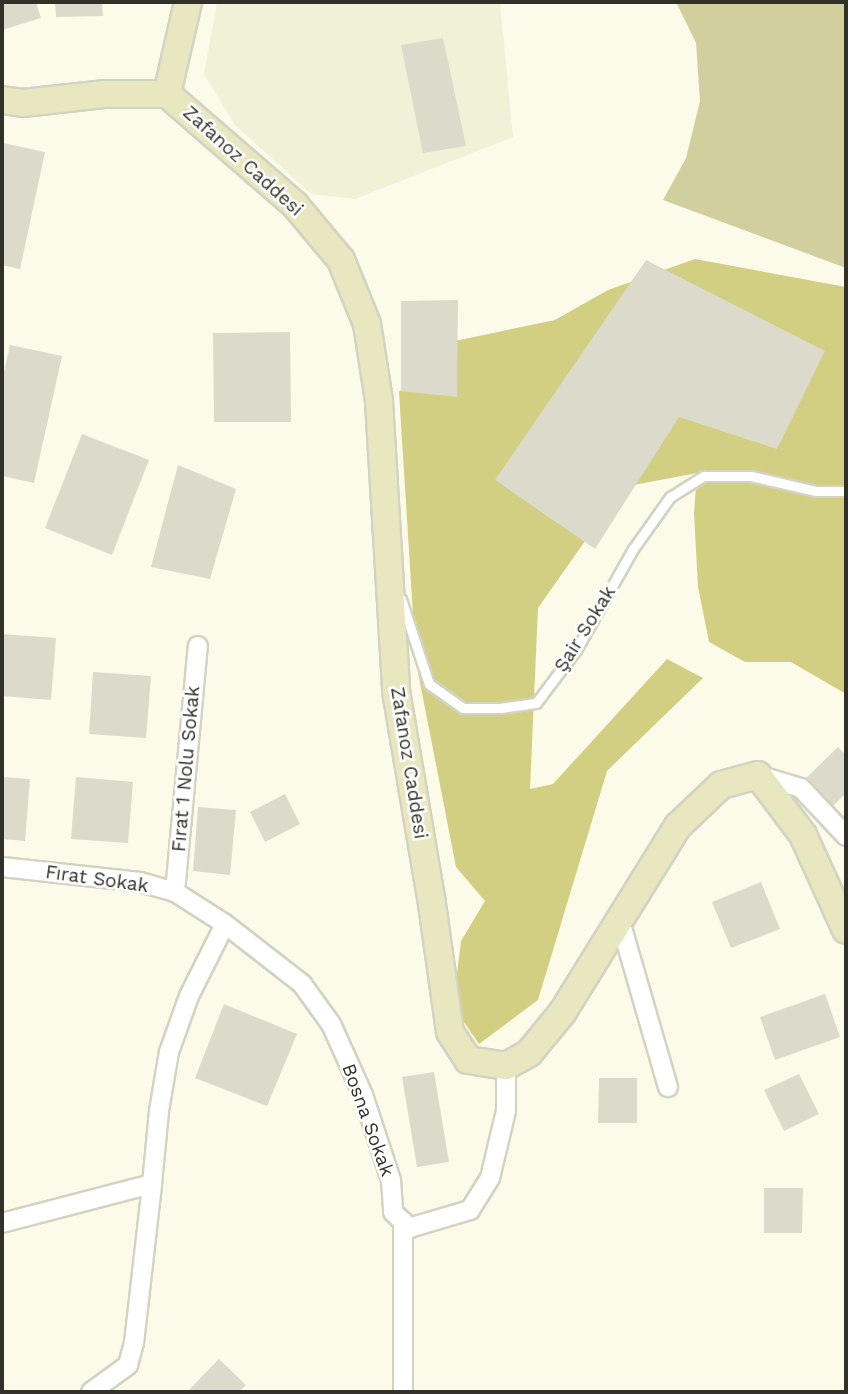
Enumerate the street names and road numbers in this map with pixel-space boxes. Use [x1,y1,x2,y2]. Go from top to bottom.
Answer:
street label: Zafanoz Caddesi [178,101,308,221]
street label: Şair Sokak [549,582,621,676]
street label: Fırat 1 Nolu Sokak [167,685,205,853]
street label: Zafanoz Caddesi [386,685,432,841]
street label: Fırat Sokak [44,860,150,898]
street label: Bosna Sokak [337,1060,399,1180]

